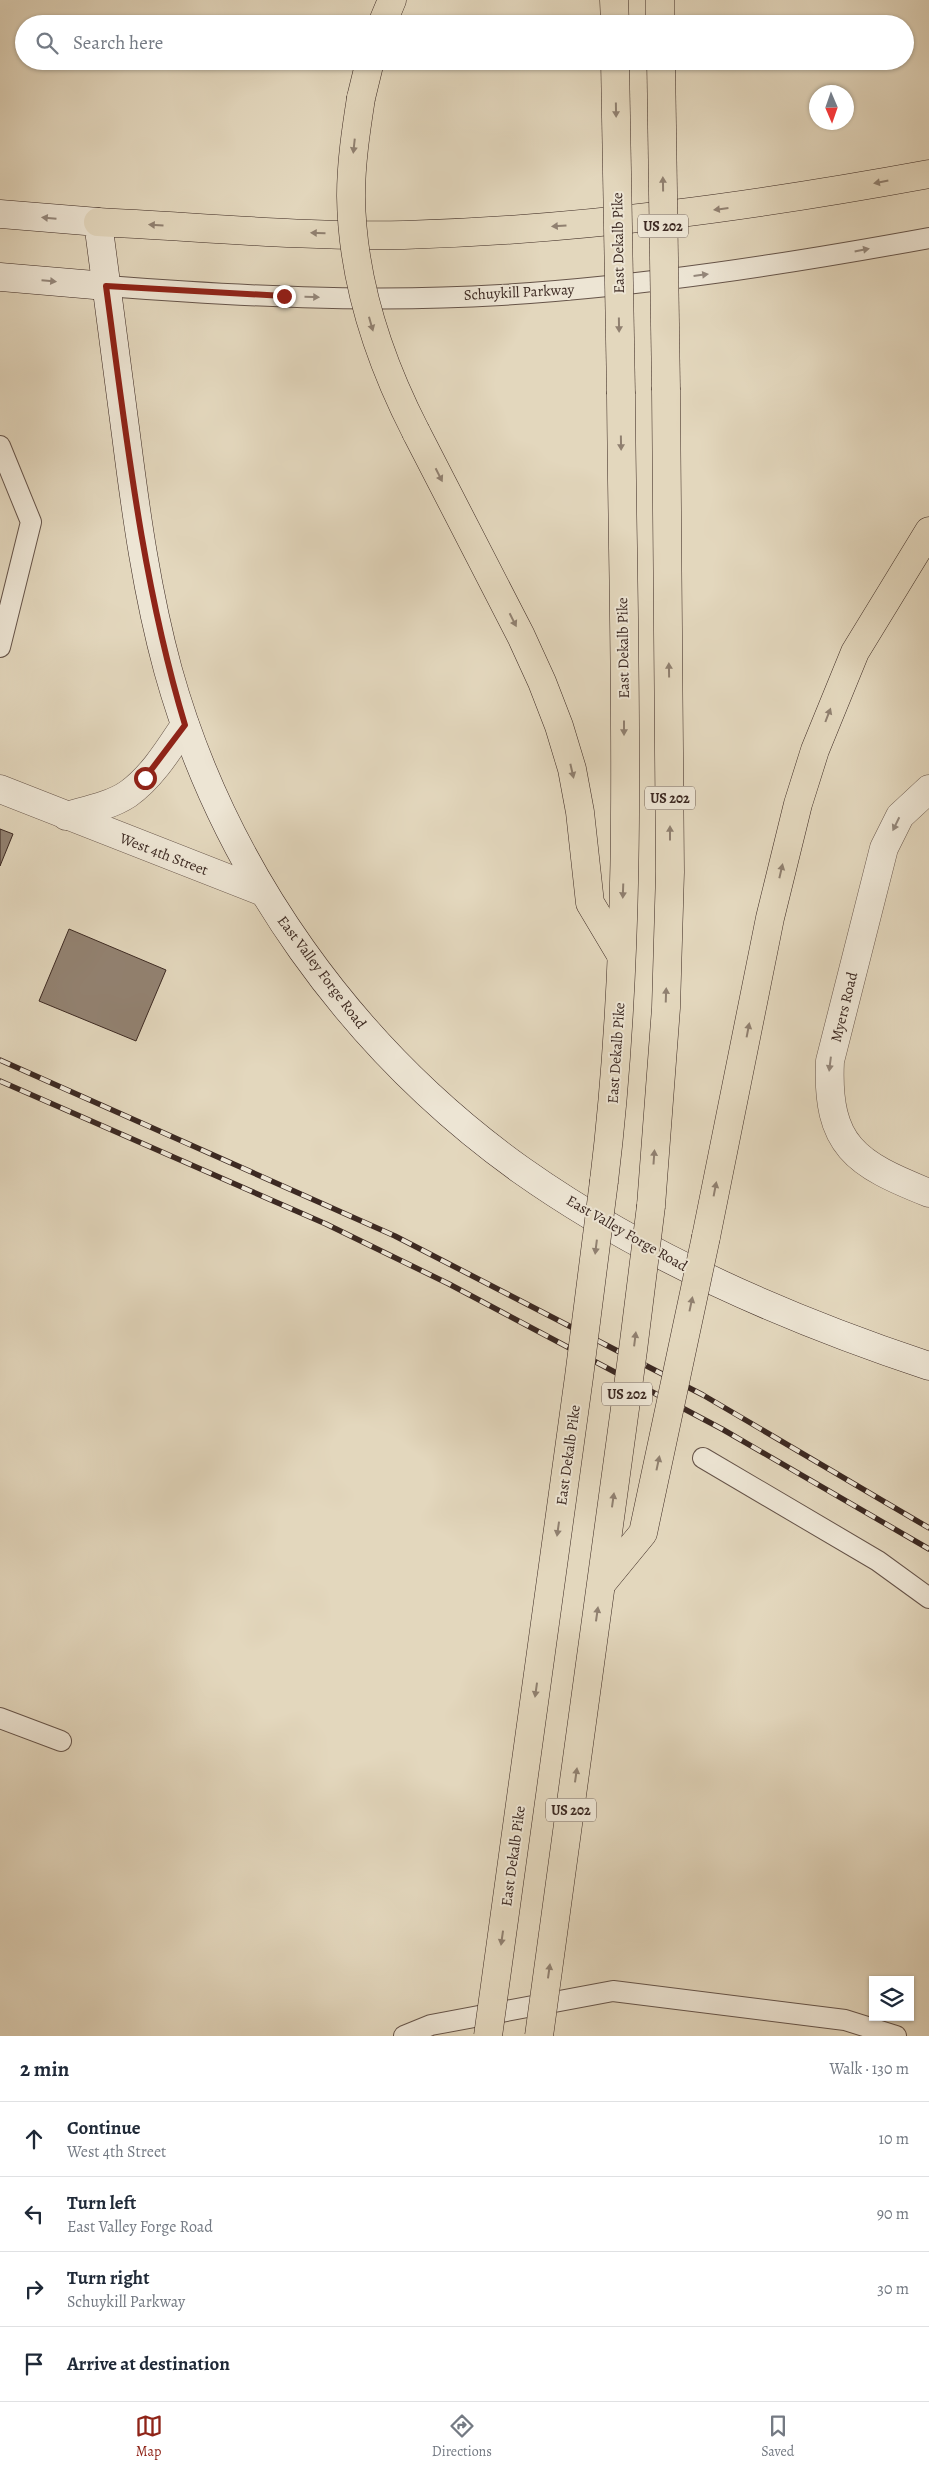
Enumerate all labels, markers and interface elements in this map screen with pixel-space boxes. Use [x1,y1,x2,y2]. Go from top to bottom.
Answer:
search box [15,15,914,70]
icon: search [33,29,61,57]
text: Search here [73,30,163,56]
north arrow [809,85,854,130]
one-way arrow [612,102,620,118]
one-way arrow [350,138,358,154]
one-way arrow [658,175,666,191]
one-way arrow [873,179,889,187]
street label: East Dekalb Pike [607,192,629,294]
one-way arrow [712,205,728,213]
one-way arrow [41,213,57,221]
road number: US 202 [638,215,688,238]
one-way arrow [147,220,163,228]
one-way arrow [551,223,567,231]
one-way arrow [310,229,326,237]
one-way arrow [854,246,870,254]
one-way arrow [693,271,709,279]
one-way arrow [41,277,57,285]
street label: Schuykill Parkway [463,279,575,305]
route end [273,285,296,308]
one-way arrow [304,293,320,301]
one-way arrow [367,316,375,332]
one-way arrow [616,317,624,333]
one-way arrow [617,435,625,451]
one-way arrow [435,468,443,482]
street label: East Dekalb Pike [612,597,634,699]
one-way arrow [509,612,517,627]
one-way arrow [665,662,673,678]
one-way arrow [825,708,832,723]
one-way arrow [620,720,628,736]
one-way arrow [568,763,576,778]
route start [134,767,157,790]
road number: US 202 [645,786,695,810]
one-way arrow [892,817,900,831]
one-way arrow [666,825,674,841]
street label: West 4th Street [116,828,211,880]
one-way arrow [777,863,785,879]
one-way arrow [619,883,627,899]
street label: East Valley Forge Road [273,911,372,1033]
street label: Myers Road [826,969,863,1044]
one-way arrow [663,987,671,1003]
street label: East Dekalb Pike [602,1001,630,1104]
one-way arrow [744,1022,752,1038]
one-way arrow [826,1057,834,1073]
one-way arrow [651,1149,659,1165]
one-way arrow [711,1182,719,1197]
street label: East Valley Forge Road [563,1190,692,1276]
one-way arrow [592,1239,600,1255]
one-way arrow [688,1296,696,1312]
one-way arrow [631,1331,639,1347]
road number: US 202 [602,1382,652,1406]
street label: East Dekalb Pike [551,1403,585,1507]
one-way arrow [654,1456,662,1471]
one-way arrow [609,1492,617,1508]
one-way arrow [554,1521,562,1537]
one-way arrow [594,1605,602,1621]
one-way arrow [532,1682,540,1698]
one-way arrow [572,1766,580,1782]
road number: US 202 [546,1798,596,1822]
street label: East Dekalb Pike [496,1804,530,1908]
one-way arrow [497,1930,505,1946]
one-way arrow [545,1962,553,1978]
map controls [869,1976,914,2021]
button: layers [869,1976,914,2021]
text: 2 min [20,2055,69,2083]
text: Walk · 130 m [829,2058,909,2080]
text: Continue [67,2115,141,2141]
icon: ahead [20,2125,48,2153]
text: 10 m [879,2128,909,2150]
text: West 4th Street [67,2141,166,2163]
text: Turn left [67,2190,136,2216]
icon: left [20,2200,48,2228]
text: 90 m [877,2203,909,2225]
text: East Valley Forge Road [67,2216,213,2238]
text: Turn right [67,2265,149,2291]
icon: right [20,2275,48,2303]
text: 30 m [877,2278,909,2300]
text: Schuykill Parkway [67,2291,185,2313]
icon: arrive [20,2350,48,2378]
text: Arrive at destination [67,2351,230,2377]
tab: Map [135,2412,163,2461]
tab: Directions [432,2412,492,2461]
tab: Saved [761,2412,794,2461]

